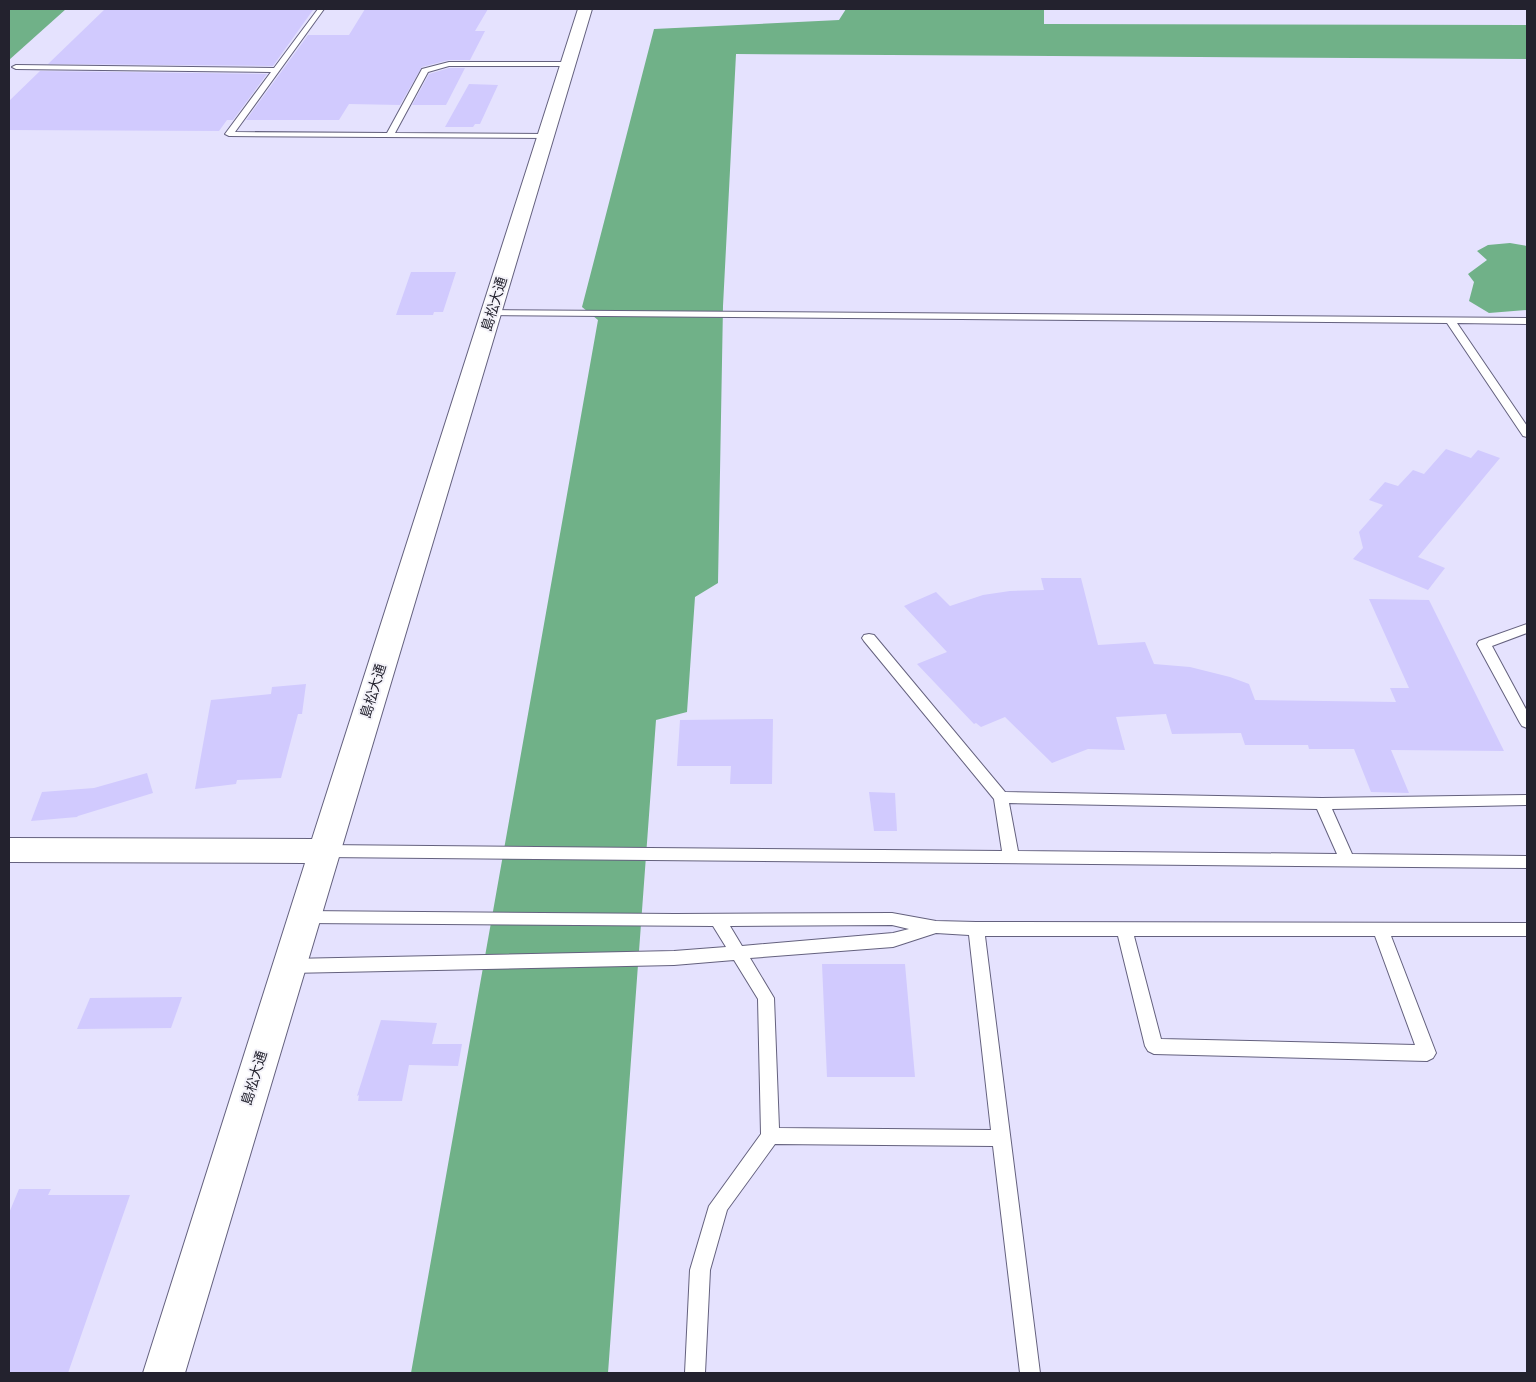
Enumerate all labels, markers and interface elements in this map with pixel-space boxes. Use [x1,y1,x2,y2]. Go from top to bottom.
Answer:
street label: 島松大通 [476,274,511,333]
street label: 島松大通 [355,661,390,720]
street label: 島松大通 [236,1048,271,1107]

